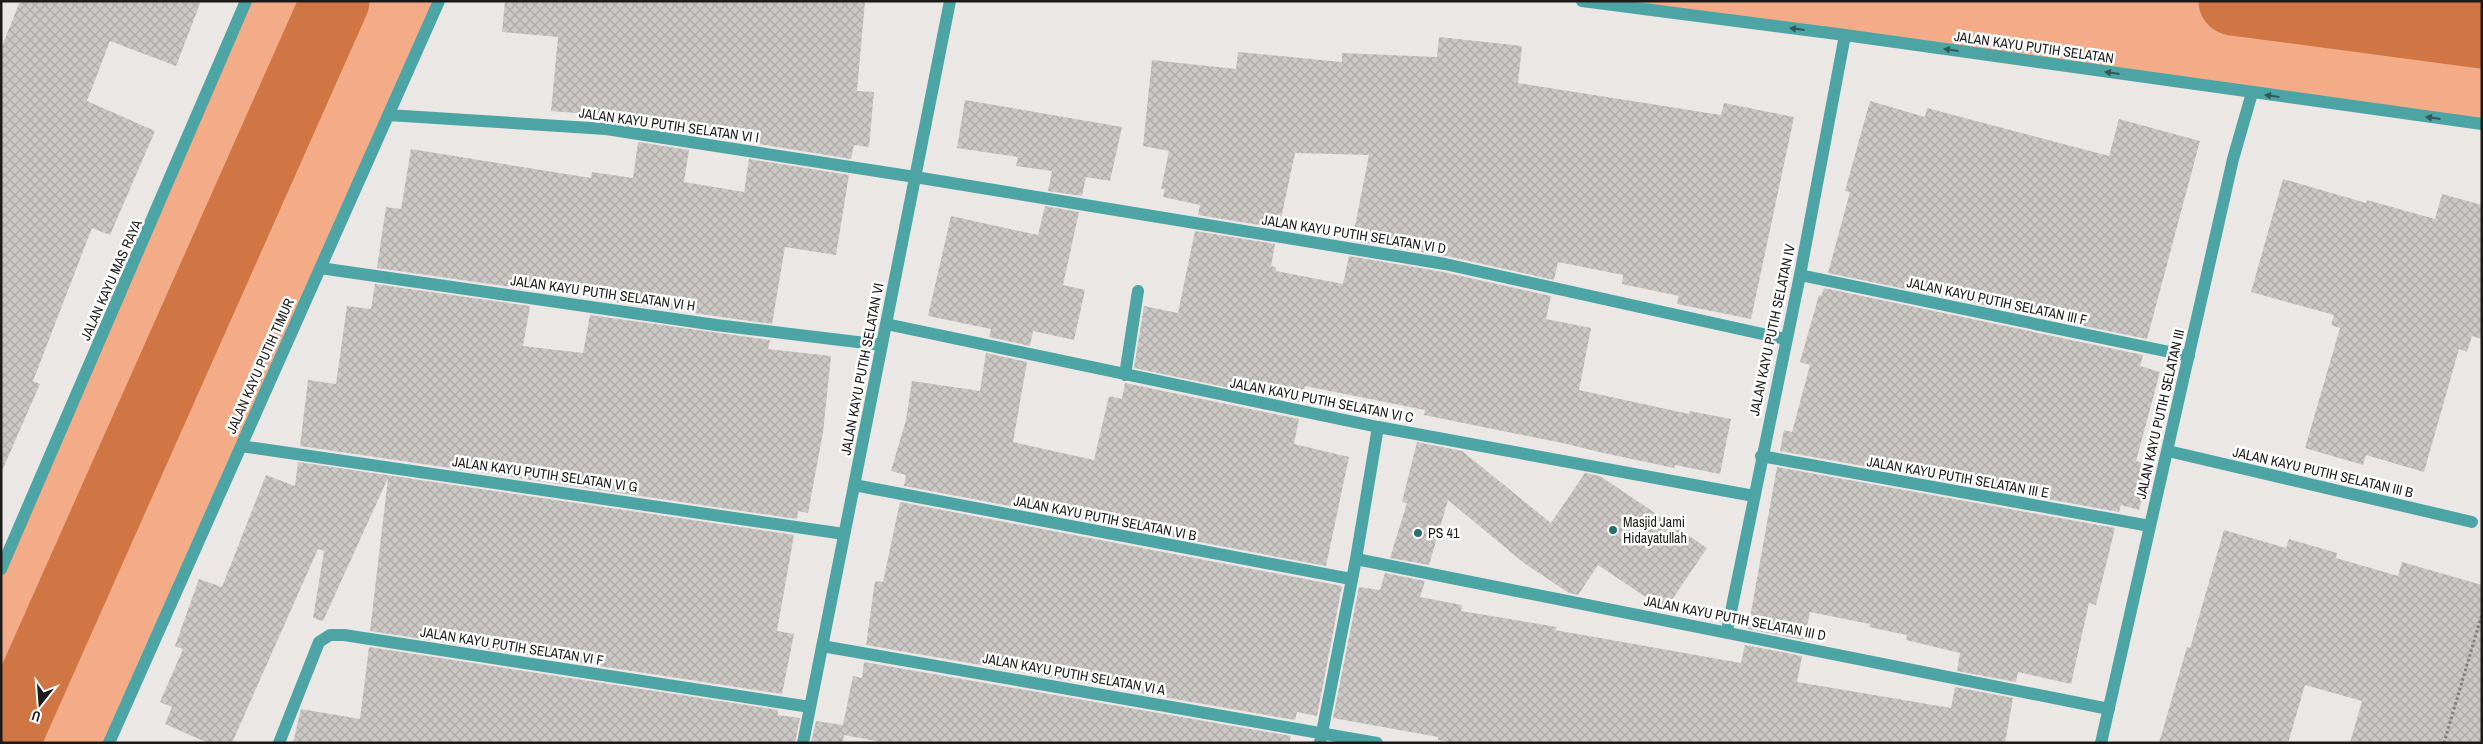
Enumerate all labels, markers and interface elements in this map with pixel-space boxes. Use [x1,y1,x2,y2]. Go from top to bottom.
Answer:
one-way arrow [1789,25,1805,33]
street label: JALAN KAYU PUTIH SELATAN [1953,27,2115,67]
one-way arrow [1942,46,1958,54]
one-way arrow [2103,69,2119,77]
one-way arrow [2264,92,2280,100]
street label: JALAN KAYU PUTIH SELATAN VI I [578,103,760,147]
one-way arrow [2425,114,2441,122]
street label: JALAN KAYU PUTIH SELATAN VI D [1261,211,1447,257]
street label: JALAN KAYU MAS RAYA [76,217,146,343]
street label: JALAN KAYU PUTIH SELATAN IV [1745,242,1799,417]
street label: JALAN KAYU PUTIH SELATAN VI H [509,271,697,315]
street label: JALAN KAYU PUTIH SELATAN III F [1905,273,2089,329]
street label: JALAN KAYU PUTIH SELATAN VI [836,281,888,457]
street label: JALAN KAYU PUTIH TIMUR [222,296,298,436]
street label: JALAN KAYU PUTIH SELATAN III [2132,327,2188,501]
street label: JALAN KAYU PUTIH SELATAN VI C [1229,373,1415,427]
street label: JALAN KAYU PUTIH SELATAN III B [2231,442,2415,502]
street label: JALAN KAYU PUTIH SELATAN VI G [451,452,639,496]
street label: JALAN KAYU PUTIH SELATAN III E [1866,452,2050,502]
street label: JALAN KAYU PUTIH SELATAN VI B [1012,491,1198,545]
place label: Masjid Jami Hidayatullah [1623,513,1687,547]
place label: PS 41 [1428,524,1460,542]
marker: Masjid Jami Hidayatullah [1607,524,1619,536]
marker: PS 41 [1412,527,1424,539]
street label: JALAN KAYU PUTIH SELATAN III D [1642,592,1828,644]
street label: JALAN KAYU PUTIH SELATAN VI F [419,623,605,669]
street label: JALAN KAYU PUTIH SELATAN VI A [981,649,1167,699]
north arrow [15,679,65,729]
text: U [30,707,43,726]

